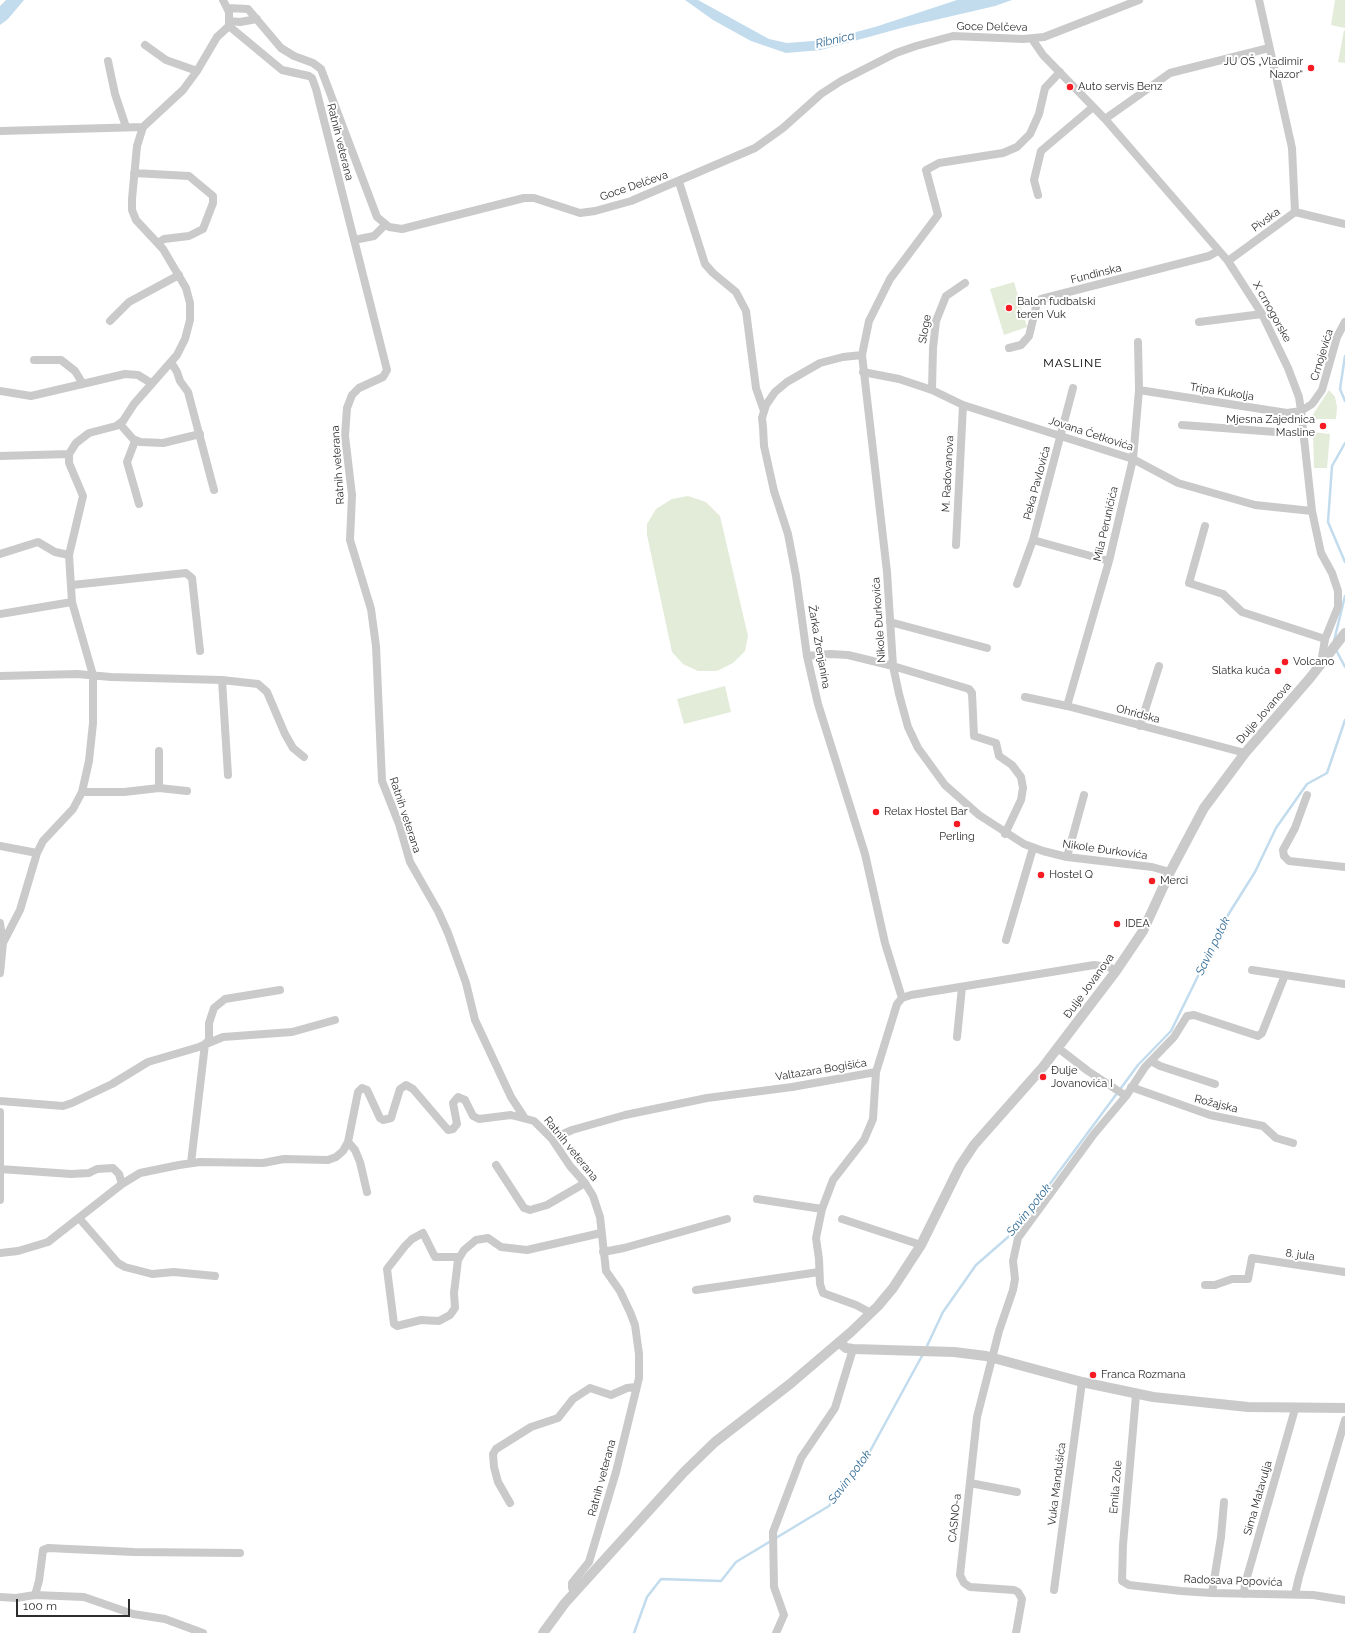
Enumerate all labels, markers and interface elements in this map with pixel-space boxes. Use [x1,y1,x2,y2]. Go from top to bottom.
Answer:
street label: Goce Delčeva [956,20,1028,34]
water label: Ribnica [814,29,856,51]
place label: JU OŠ „Vladimir Nazor“ [1224,55,1303,81]
marker: JU OŠ „Vladimir Nazor“ [1306,63,1316,73]
place label: Auto servis Benz [1078,80,1162,94]
marker: Auto servis Benz [1065,82,1075,92]
street label: Ratnih veterana [324,102,356,182]
street label: Goce Delčeva [598,168,670,204]
street label: Pivska [1249,205,1283,235]
street label: Fundinska [1069,261,1123,287]
street label: X crnogorske [1250,279,1294,345]
place label: Balon fudbalski teren Vuk [1017,295,1095,321]
marker: Balon fudbalski teren Vuk [1004,303,1014,313]
street label: Sloge [916,313,934,345]
street label: Crnojevića [1308,328,1336,382]
district label: MASLINE [1043,356,1103,370]
street label: Tripa Kukolja [1189,380,1255,404]
place label: Mjesna Zajednica Masline [1226,413,1315,439]
street label: Jovana Ćetkovića [1047,414,1135,454]
marker: Mjesna Zajednica Masline [1318,421,1328,431]
street label: Ratnih veterana [329,425,347,505]
street label: M. Radovanova [939,435,957,513]
street label: Peka Pavlovića [1021,445,1053,521]
street label: Mila Peruničića [1091,485,1121,563]
street label: Nikole Đurkovića [869,577,889,663]
street label: Žarka Zrenjanina [805,604,833,690]
place label: Volcano [1293,655,1334,669]
marker: Volcano [1280,657,1290,667]
place label: Slatka kuća [1212,664,1270,678]
marker: Slatka kuća [1273,666,1283,676]
street label: Đulje Jovanova [1234,680,1294,746]
street label: Ohridska [1115,702,1161,726]
street label: Ratnih veterana [386,775,424,855]
place label: Relax Hostel Bar [884,805,968,819]
marker: Relax Hostel Bar [871,807,881,817]
marker: Perling [952,819,962,829]
place label: Perling [939,830,975,844]
street label: Nikole Đurkovića [1062,837,1148,863]
place label: Hostel Q [1049,868,1093,882]
marker: Hostel Q [1036,870,1046,880]
place label: Merci [1160,874,1188,888]
marker: Merci [1147,876,1157,886]
water label: Savin potok [1193,914,1233,978]
place label: IDEA [1125,917,1150,931]
marker: IDEA [1112,919,1122,929]
street label: Đulje Jovanova [1061,951,1117,1021]
street label: Valtazara Bogišića [774,1056,868,1084]
place label: Đulje Jovanovića I [1051,1064,1113,1090]
marker: Đulje Jovanovića I [1038,1072,1048,1082]
street label: Rožajska [1193,1092,1239,1116]
street label: Ratnih veterana [541,1114,601,1184]
water label: Savin potok [1003,1181,1055,1239]
street label: 8. jula [1285,1246,1315,1264]
place label: Franca Rozmana [1101,1368,1185,1382]
marker: Franca Rozmana [1088,1370,1098,1380]
street label: Ratnih veterana [585,1438,619,1518]
street label: Vuka Mandušića [1045,1442,1069,1526]
water label: Savin potok [825,1447,875,1507]
street label: Sima Matavulja [1241,1459,1275,1537]
street label: Emila Zole [1107,1460,1125,1514]
street label: CASNO-a [946,1493,964,1543]
street label: Radosava Popovića [1183,1573,1283,1589]
scale bar [18,1591,132,1617]
text: 100 m [23,1599,57,1613]

